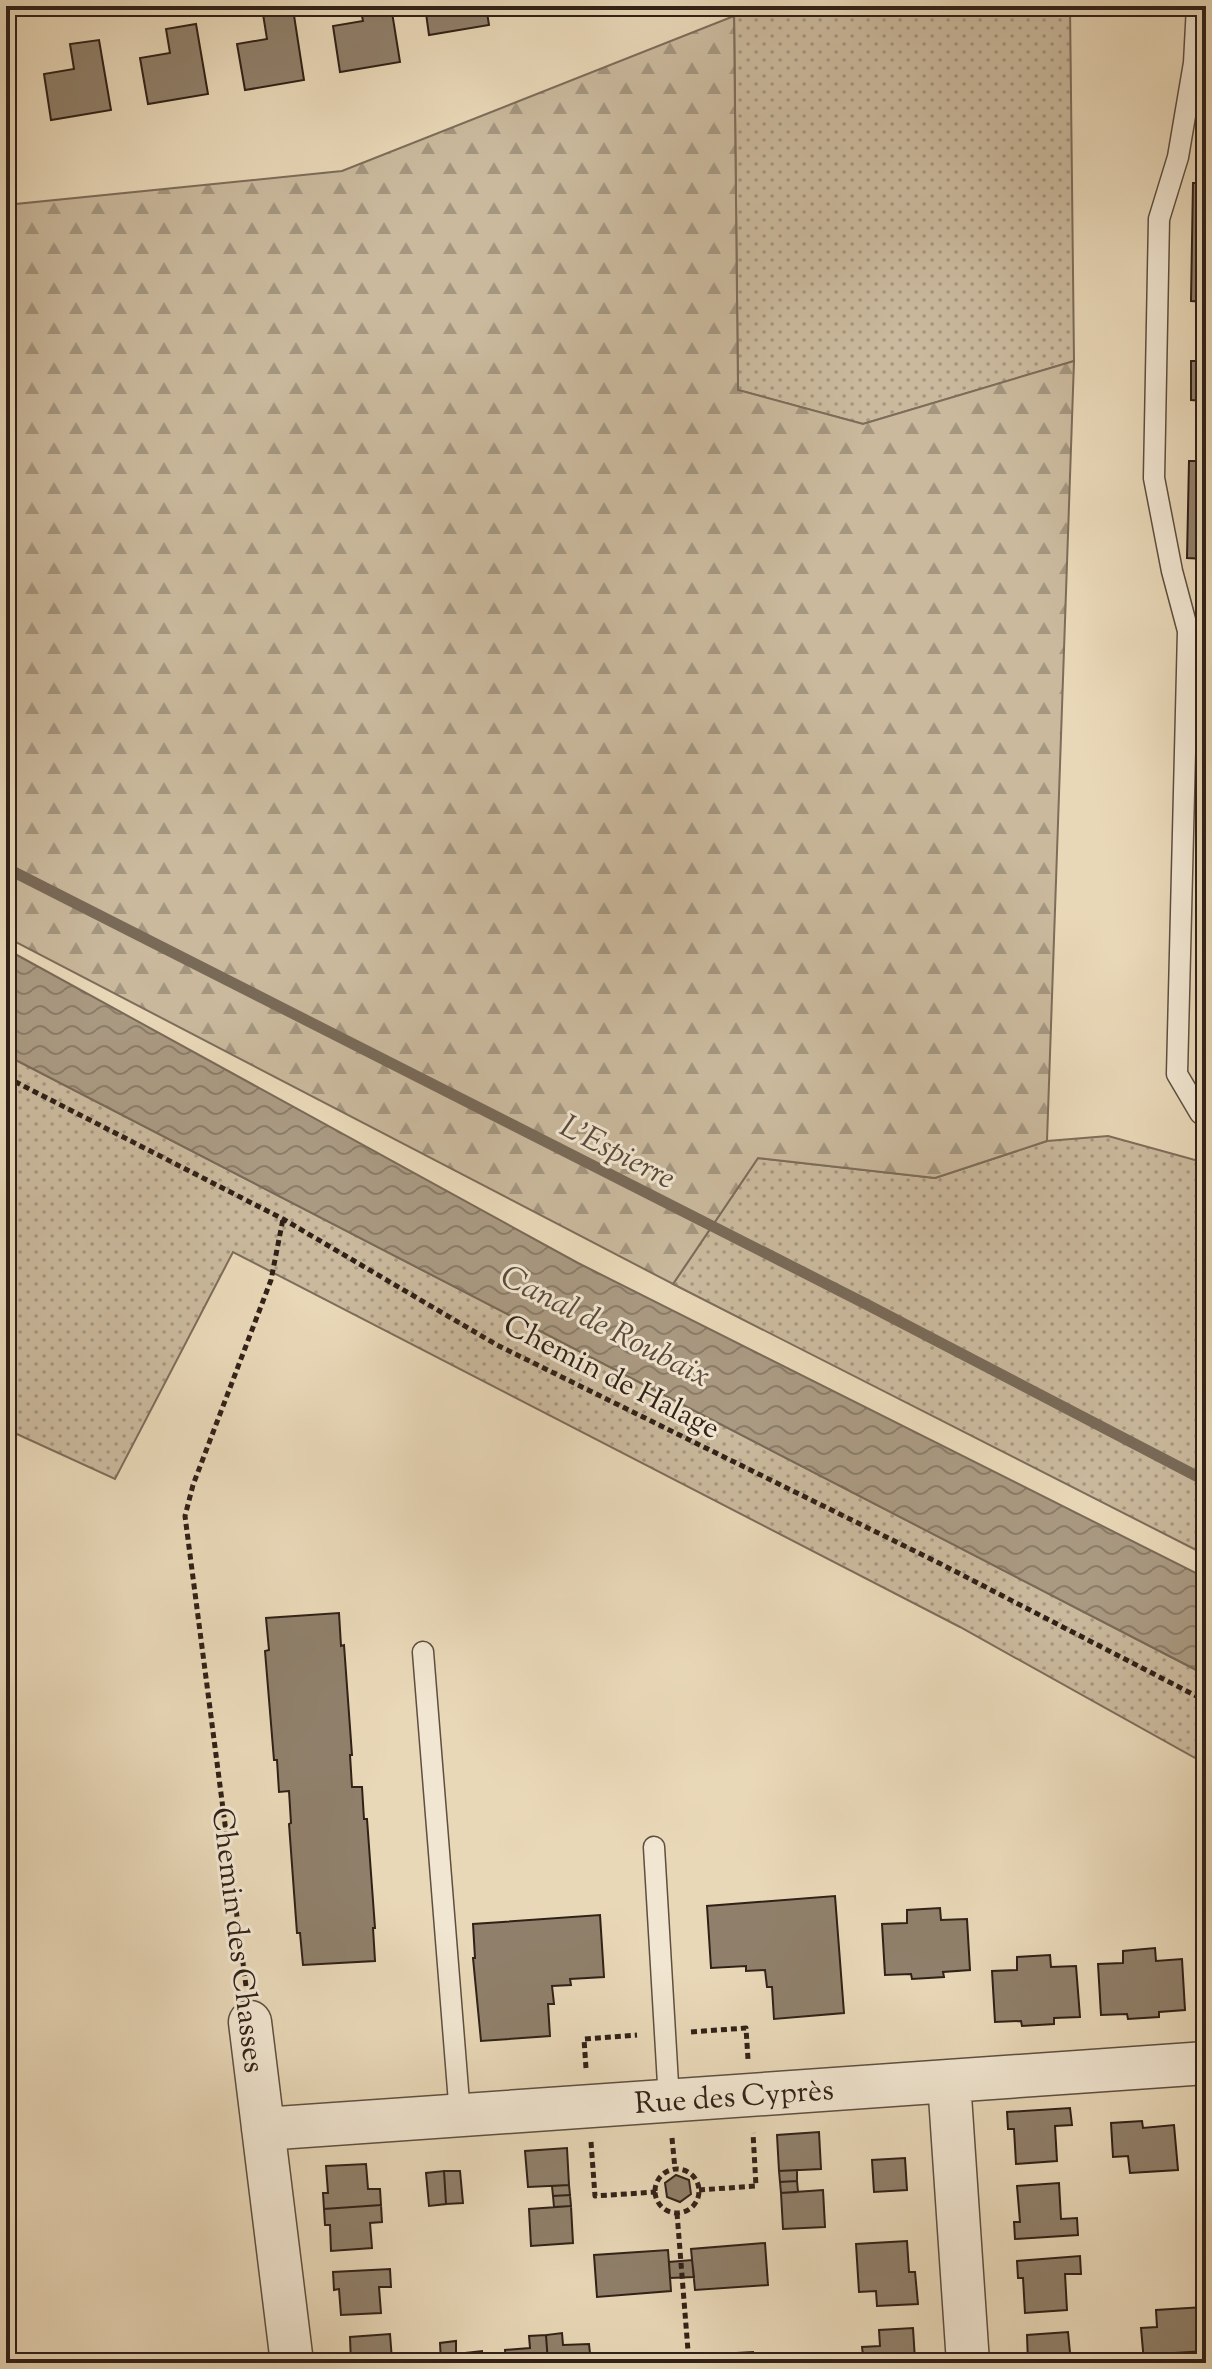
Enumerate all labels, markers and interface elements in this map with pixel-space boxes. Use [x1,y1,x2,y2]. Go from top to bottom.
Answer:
water label: L'Espierre [551,1105,682,1202]
water label: Canal de Roubaix [492,1255,718,1400]
street label: Chemin de Halage [495,1305,727,1451]
street label: Chemin des Chasses [199,1805,274,2075]
street label: Rue des Cyprès [633,2070,835,2127]

